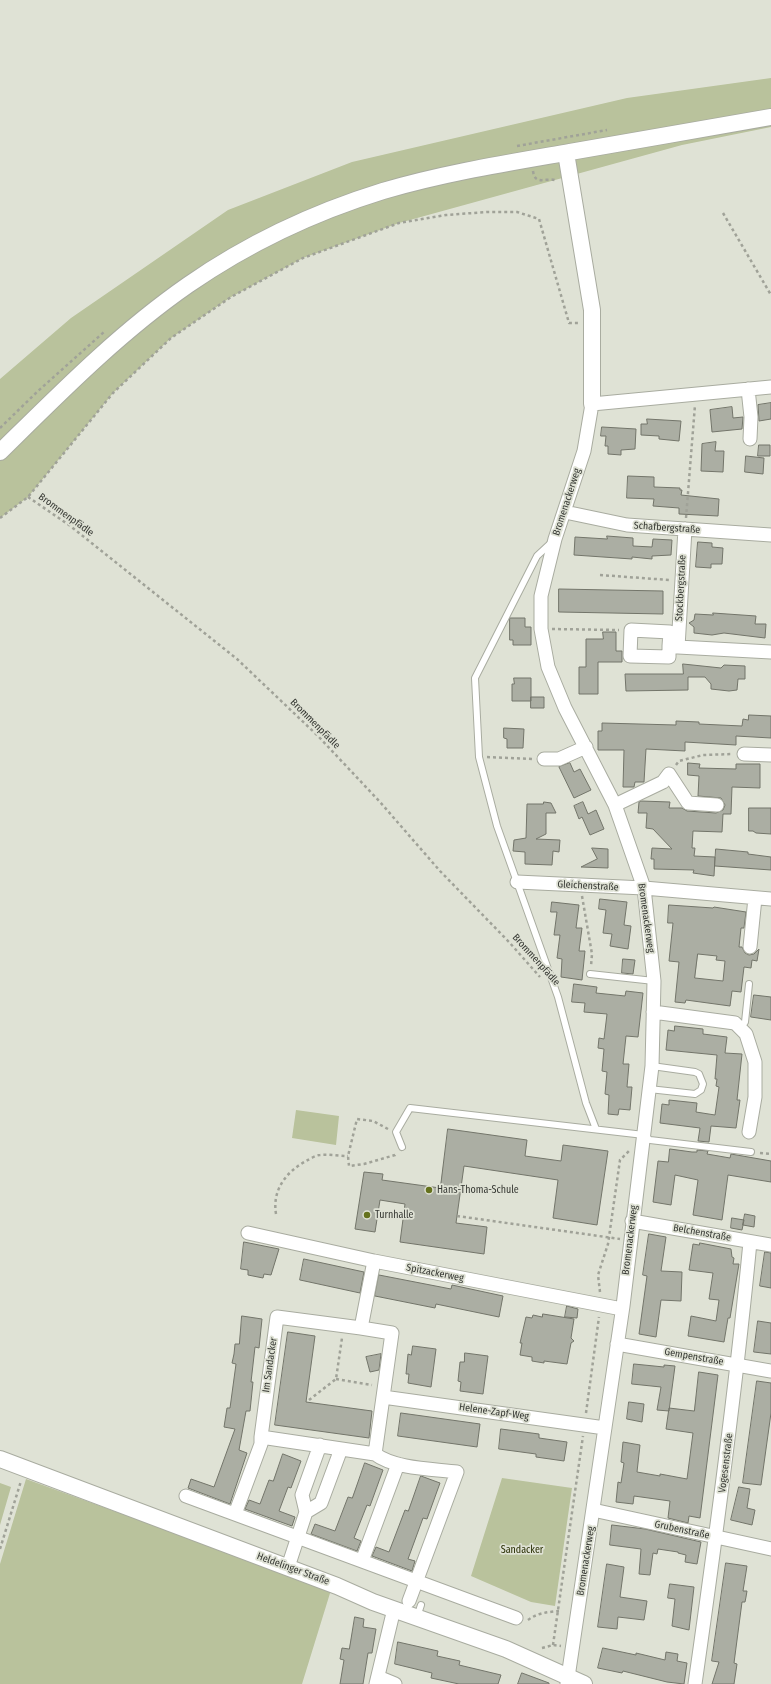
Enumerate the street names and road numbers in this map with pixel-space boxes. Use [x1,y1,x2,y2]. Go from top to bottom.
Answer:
street label: Bromenackerweg [550,467,584,537]
street label: Brommenpfädle [36,491,96,539]
street label: Schafbergstraße [633,520,701,536]
street label: Stockbergstraße [673,555,689,621]
street label: Brommenpfädle [288,697,342,751]
street label: Gleichenstraße [557,878,619,894]
street label: Bromenackerweg [635,882,657,954]
street label: Brommenpfädle [510,932,562,988]
street label: Bromenackerweg [620,1204,640,1276]
street label: Belchenstraße [672,1222,732,1244]
street label: Spitzackerweg [405,1262,465,1284]
street label: Im Sandacker [260,1337,280,1393]
street label: Gempenstraße [664,1346,724,1368]
street label: Helene-Zapf-Weg [458,1401,530,1423]
street label: Vogesenstraße [716,1433,736,1493]
street label: Grubenstraße [653,1518,711,1542]
street label: Bromenackerweg [575,1525,597,1597]
street label: Heldelinger Straße [255,1550,331,1588]

